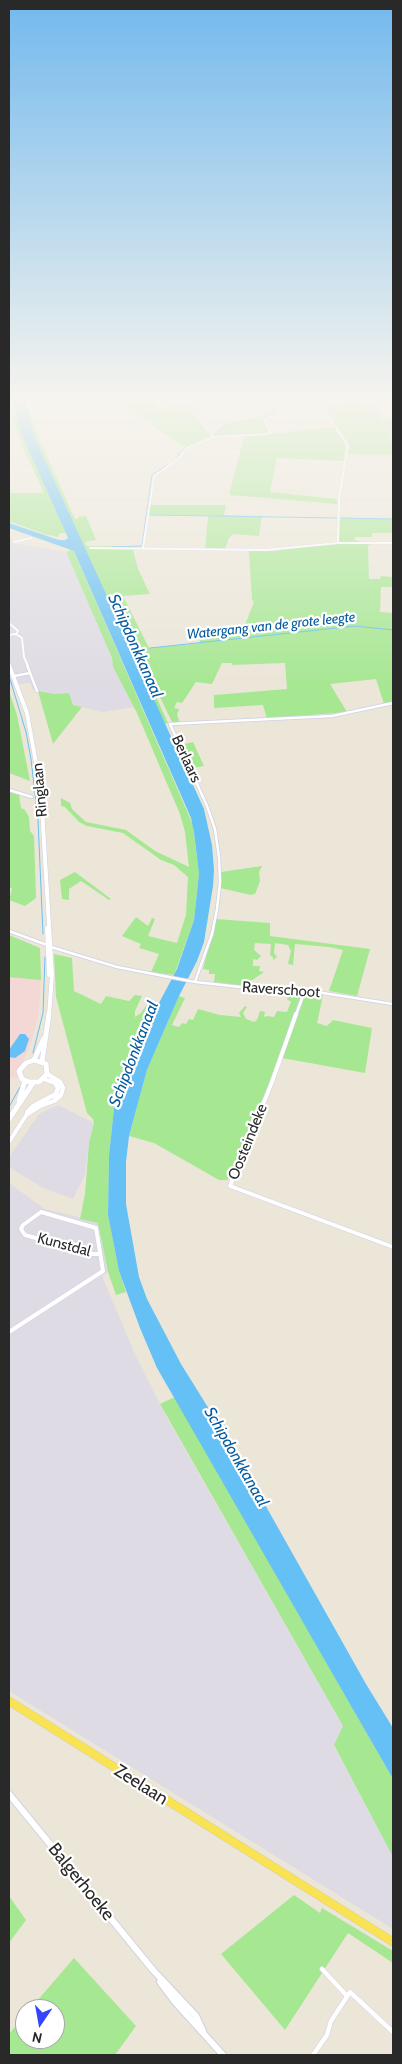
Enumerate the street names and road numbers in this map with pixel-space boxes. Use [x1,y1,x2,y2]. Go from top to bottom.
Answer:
street label: Berlaars [167,732,205,786]
street label: Ringlaan [29,762,51,818]
street label: Raverschoot [241,978,321,1002]
street label: Oosteindeke [225,1101,271,1183]
street label: Kunstdal [35,1229,93,1261]
street label: Zeelaan [110,1760,172,1810]
street label: Balgerhoeke [43,1839,119,1925]

